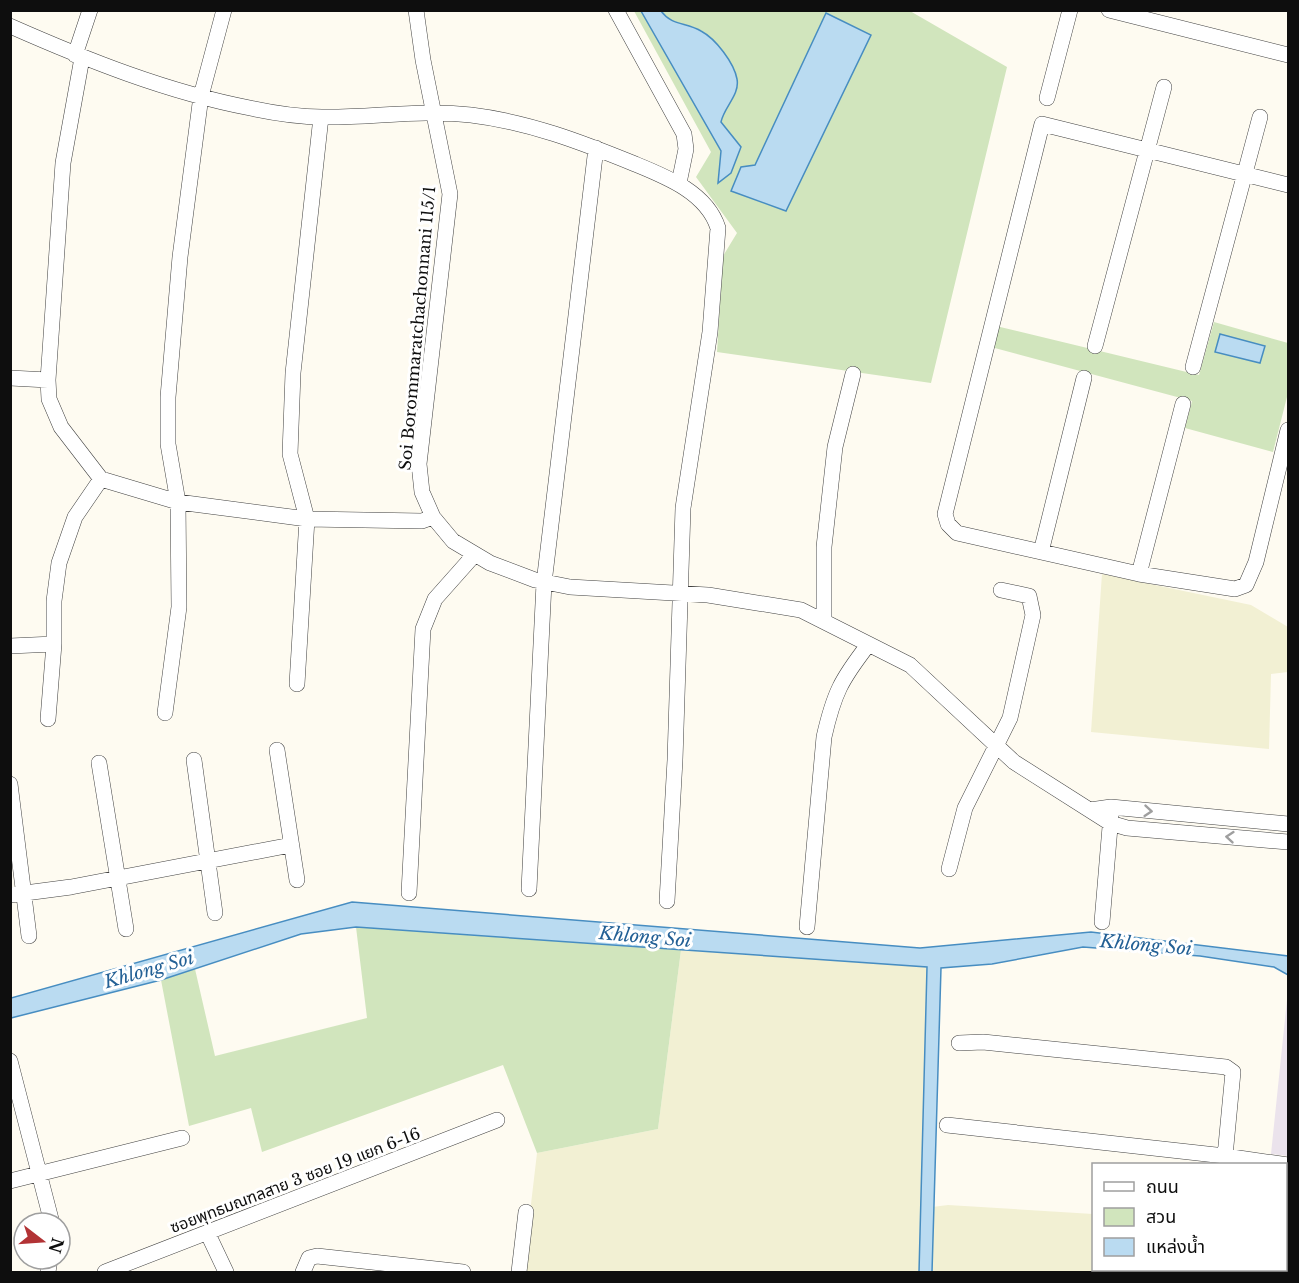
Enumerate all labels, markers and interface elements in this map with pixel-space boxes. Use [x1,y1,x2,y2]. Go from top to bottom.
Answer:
street label: Soi Borommaratchachonnani 115/1 [395,185,439,471]
one-way arrow [1144,804,1153,817]
one-way arrow [1226,831,1235,844]
water label: Khlong Soi [597,922,693,952]
water label: Khlong Soi [1098,930,1194,960]
water label: Khlong Soi [101,946,197,994]
street label: ซอยพุทธมณฑลสาย 3 ซอย 19 แยก 6-16 [167,1123,423,1237]
legend [1092,1163,1287,1271]
text: ถนน [1146,1176,1179,1198]
text: สวน [1146,1206,1176,1228]
north arrow [12,1211,72,1271]
text: แหล่งน้ำ [1146,1234,1205,1258]
text: N [45,1235,68,1256]

